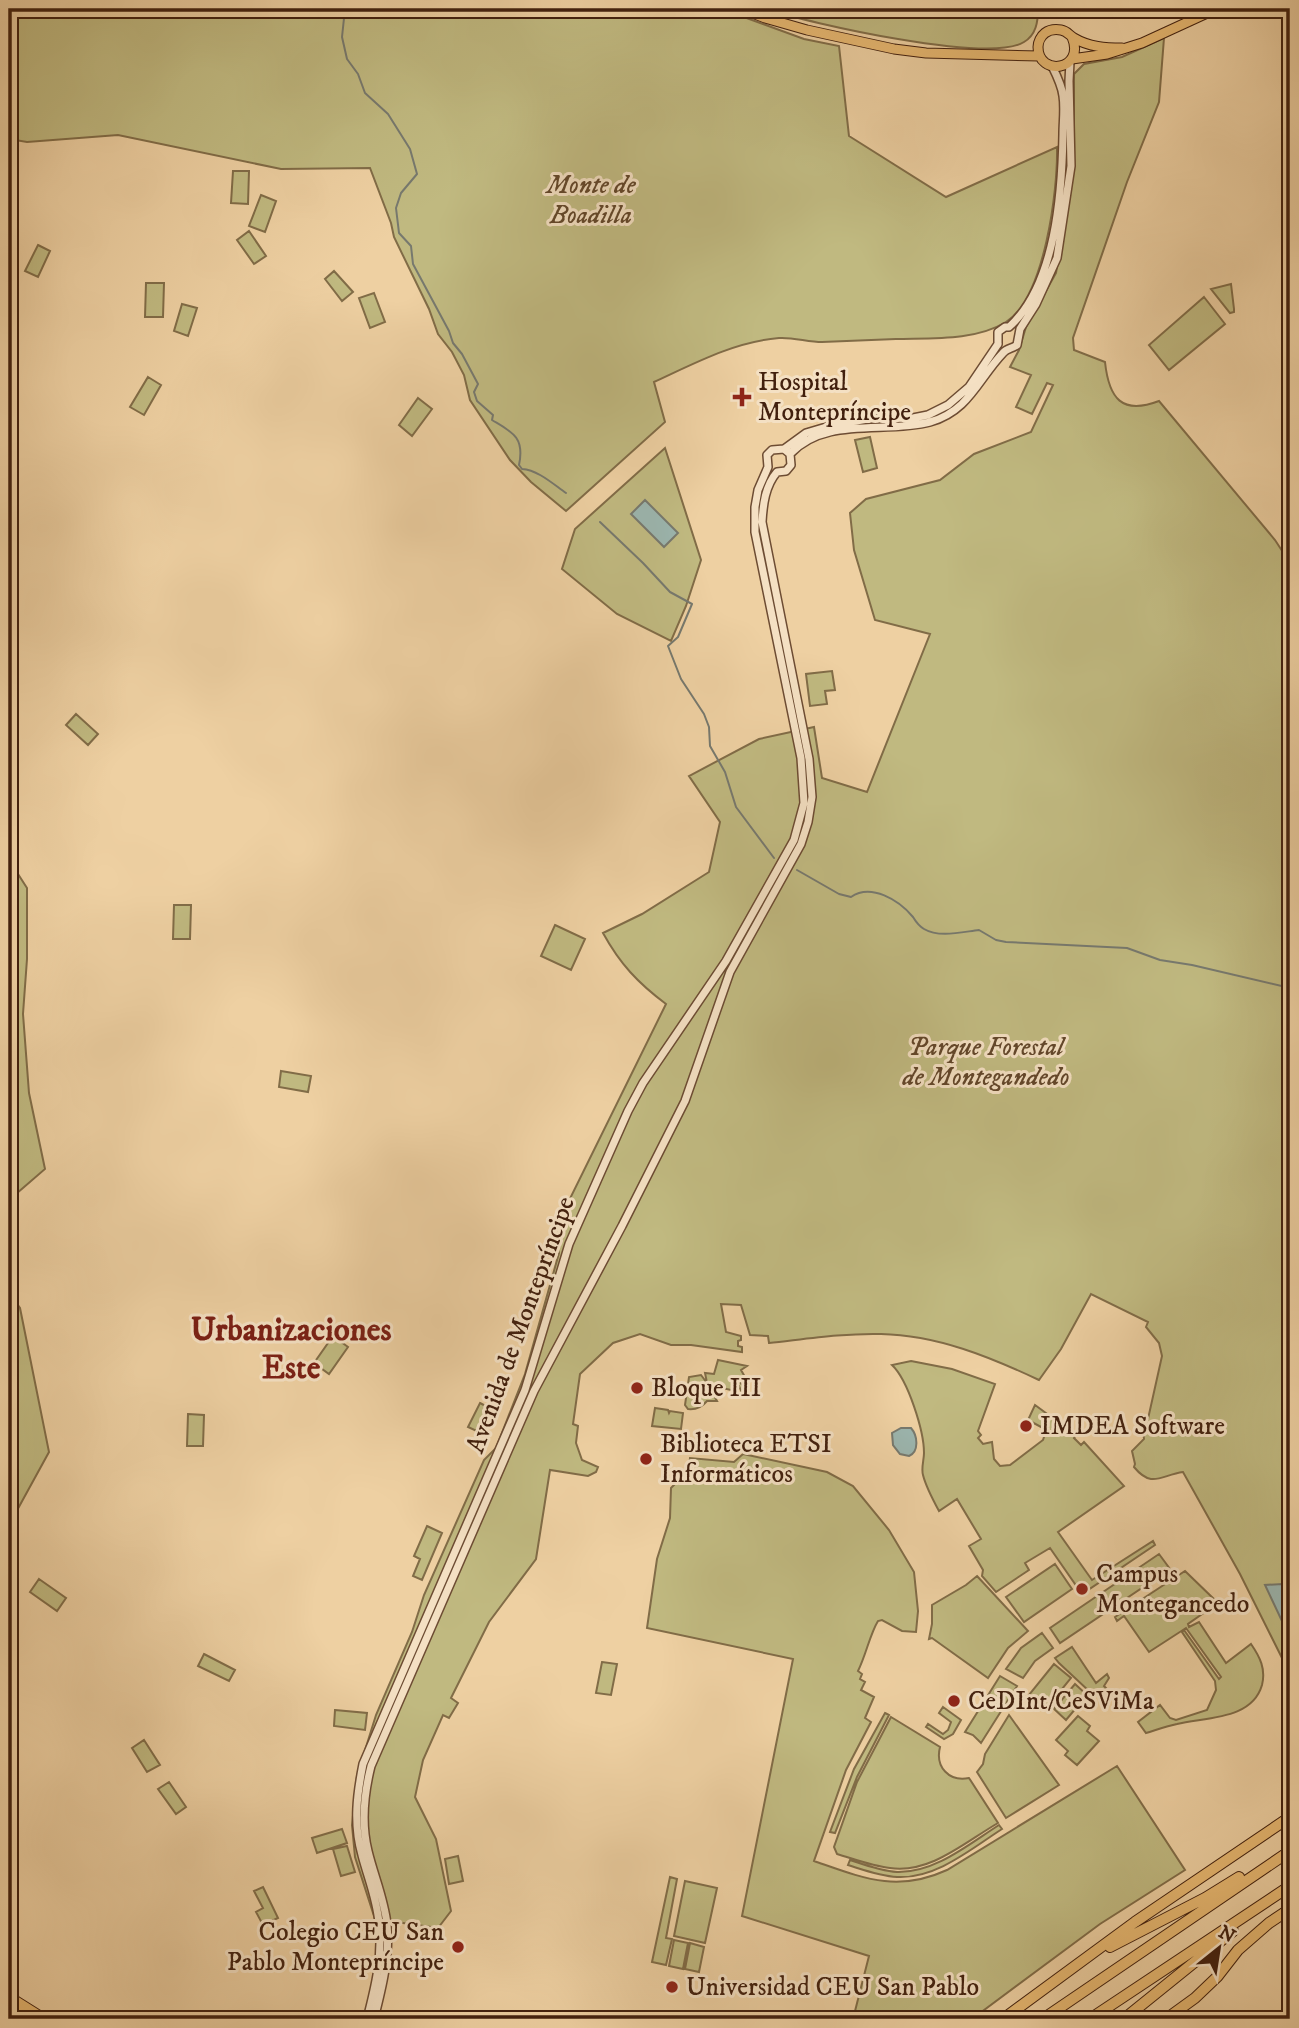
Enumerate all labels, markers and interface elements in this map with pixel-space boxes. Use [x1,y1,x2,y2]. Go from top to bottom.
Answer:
park label: Monte de Boadilla [545,169,637,232]
place label: Hospital Montepríncipe [758,366,911,429]
marker: Hospital Montepríncipe [732,387,752,407]
park label: Parque Forestal de Montegandedo [901,1031,1070,1094]
street label: Avenida de Montepríncipe [459,1192,583,1458]
district label: Urbanizaciones Este [191,1310,392,1389]
place label: Bloque III [651,1372,762,1405]
marker: Bloque III [629,1380,645,1396]
place label: IMDEA Software [1040,1410,1225,1443]
marker: IMDEA Software [1018,1418,1034,1434]
place label: Biblioteca ETSI Informáticos [660,1428,832,1491]
marker: Biblioteca ETSI Informáticos [638,1451,654,1467]
place label: Campus Montegancedo [1096,1558,1249,1621]
marker: Campus Montegancedo [1074,1581,1090,1597]
place label: CeDInt/CeSViMa [968,1685,1154,1718]
marker: CeDInt/CeSViMa [946,1693,962,1709]
north arrow [1184,1912,1254,1982]
place label: Colegio CEU San Pablo Montepríncipe [227,1916,444,1979]
text: N [1214,1921,1240,1949]
marker: Colegio CEU San Pablo Montepríncipe [450,1939,466,1955]
place label: Universidad CEU San Pablo [686,1971,979,2004]
marker: Universidad CEU San Pablo [664,1979,680,1995]

